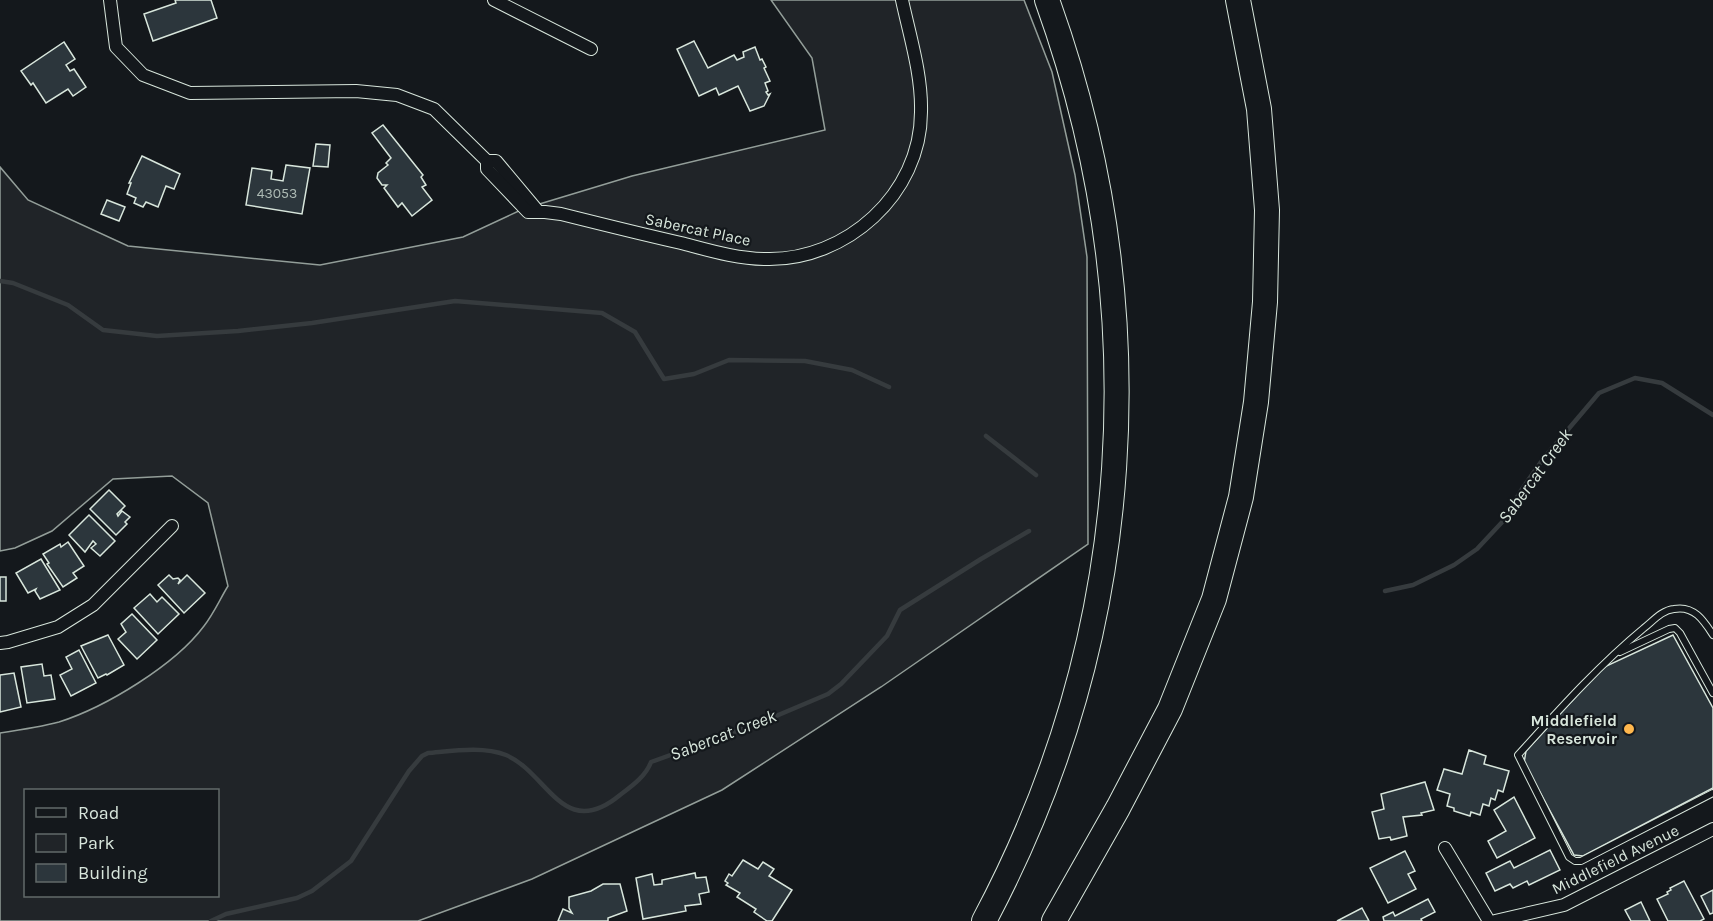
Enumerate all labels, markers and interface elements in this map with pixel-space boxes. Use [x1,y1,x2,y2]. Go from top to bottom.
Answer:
house number: 43053 [257,185,297,202]
street label: Sabercat Place [643,209,752,250]
water label: Sabercat Creek [1493,423,1577,528]
water label: Sabercat Creek [667,704,780,765]
place label: Middlefield Reservoir [1530,711,1618,748]
marker: Middlefield Reservoir [1622,722,1636,736]
legend [24,789,219,897]
text: Road [78,802,119,824]
street label: Middlefield Avenue [1549,820,1682,898]
text: Park [78,832,115,854]
text: Building [78,862,148,884]

